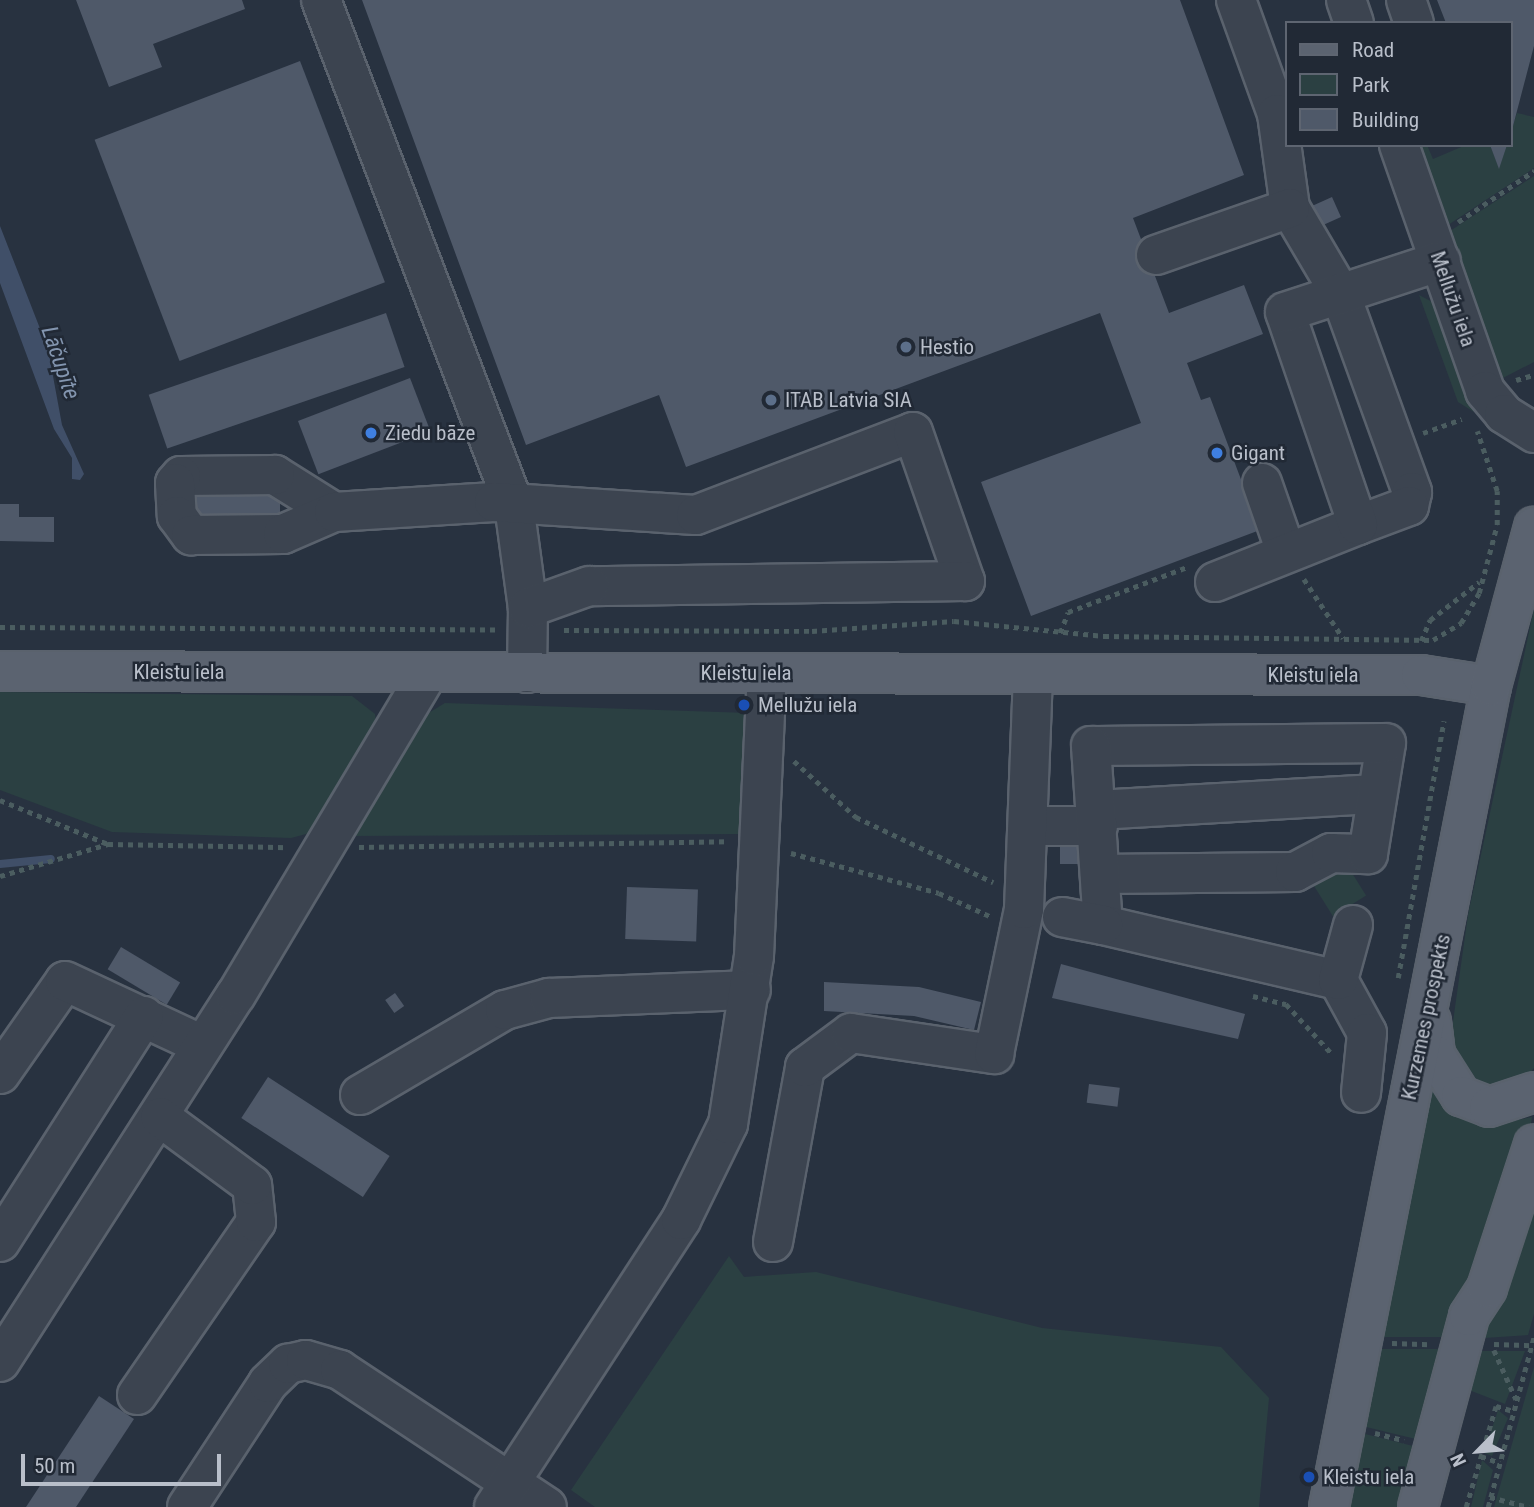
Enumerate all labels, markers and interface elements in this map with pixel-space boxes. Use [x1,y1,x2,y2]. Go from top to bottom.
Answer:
legend [1286,21,1513,147]
text: Road [1352,38,1394,62]
text: Park [1352,73,1389,97]
text: Building [1352,108,1419,132]
street label: Mellužu iela [1425,248,1481,350]
water label: Lāčupīte [35,323,85,403]
place label: Hestio [920,334,974,360]
marker: Hestio [898,339,914,355]
place label: ITAB Latvia SIA [785,387,912,413]
marker: ITAB Latvia SIA [763,392,779,408]
place label: Ziedu bāze [385,420,475,446]
marker: Ziedu bāze [363,425,379,441]
place label: Gigant [1231,440,1285,466]
marker: Gigant [1209,445,1225,461]
street label: Kleistu iela [133,659,225,685]
street label: Kleistu iela [700,660,792,686]
street label: Kleistu iela [1267,662,1359,688]
place label: Mellužu iela [758,692,857,718]
marker: Mellužu iela [736,697,752,713]
street label: Kurzemes prospekts [1396,932,1456,1102]
north arrow [1443,1416,1513,1486]
scale bar [24,1440,224,1484]
text: N [1446,1450,1471,1470]
text: 50 m [34,1454,75,1478]
place label: Kleistu iela [1323,1464,1414,1490]
marker: Kleistu iela [1301,1469,1317,1485]

